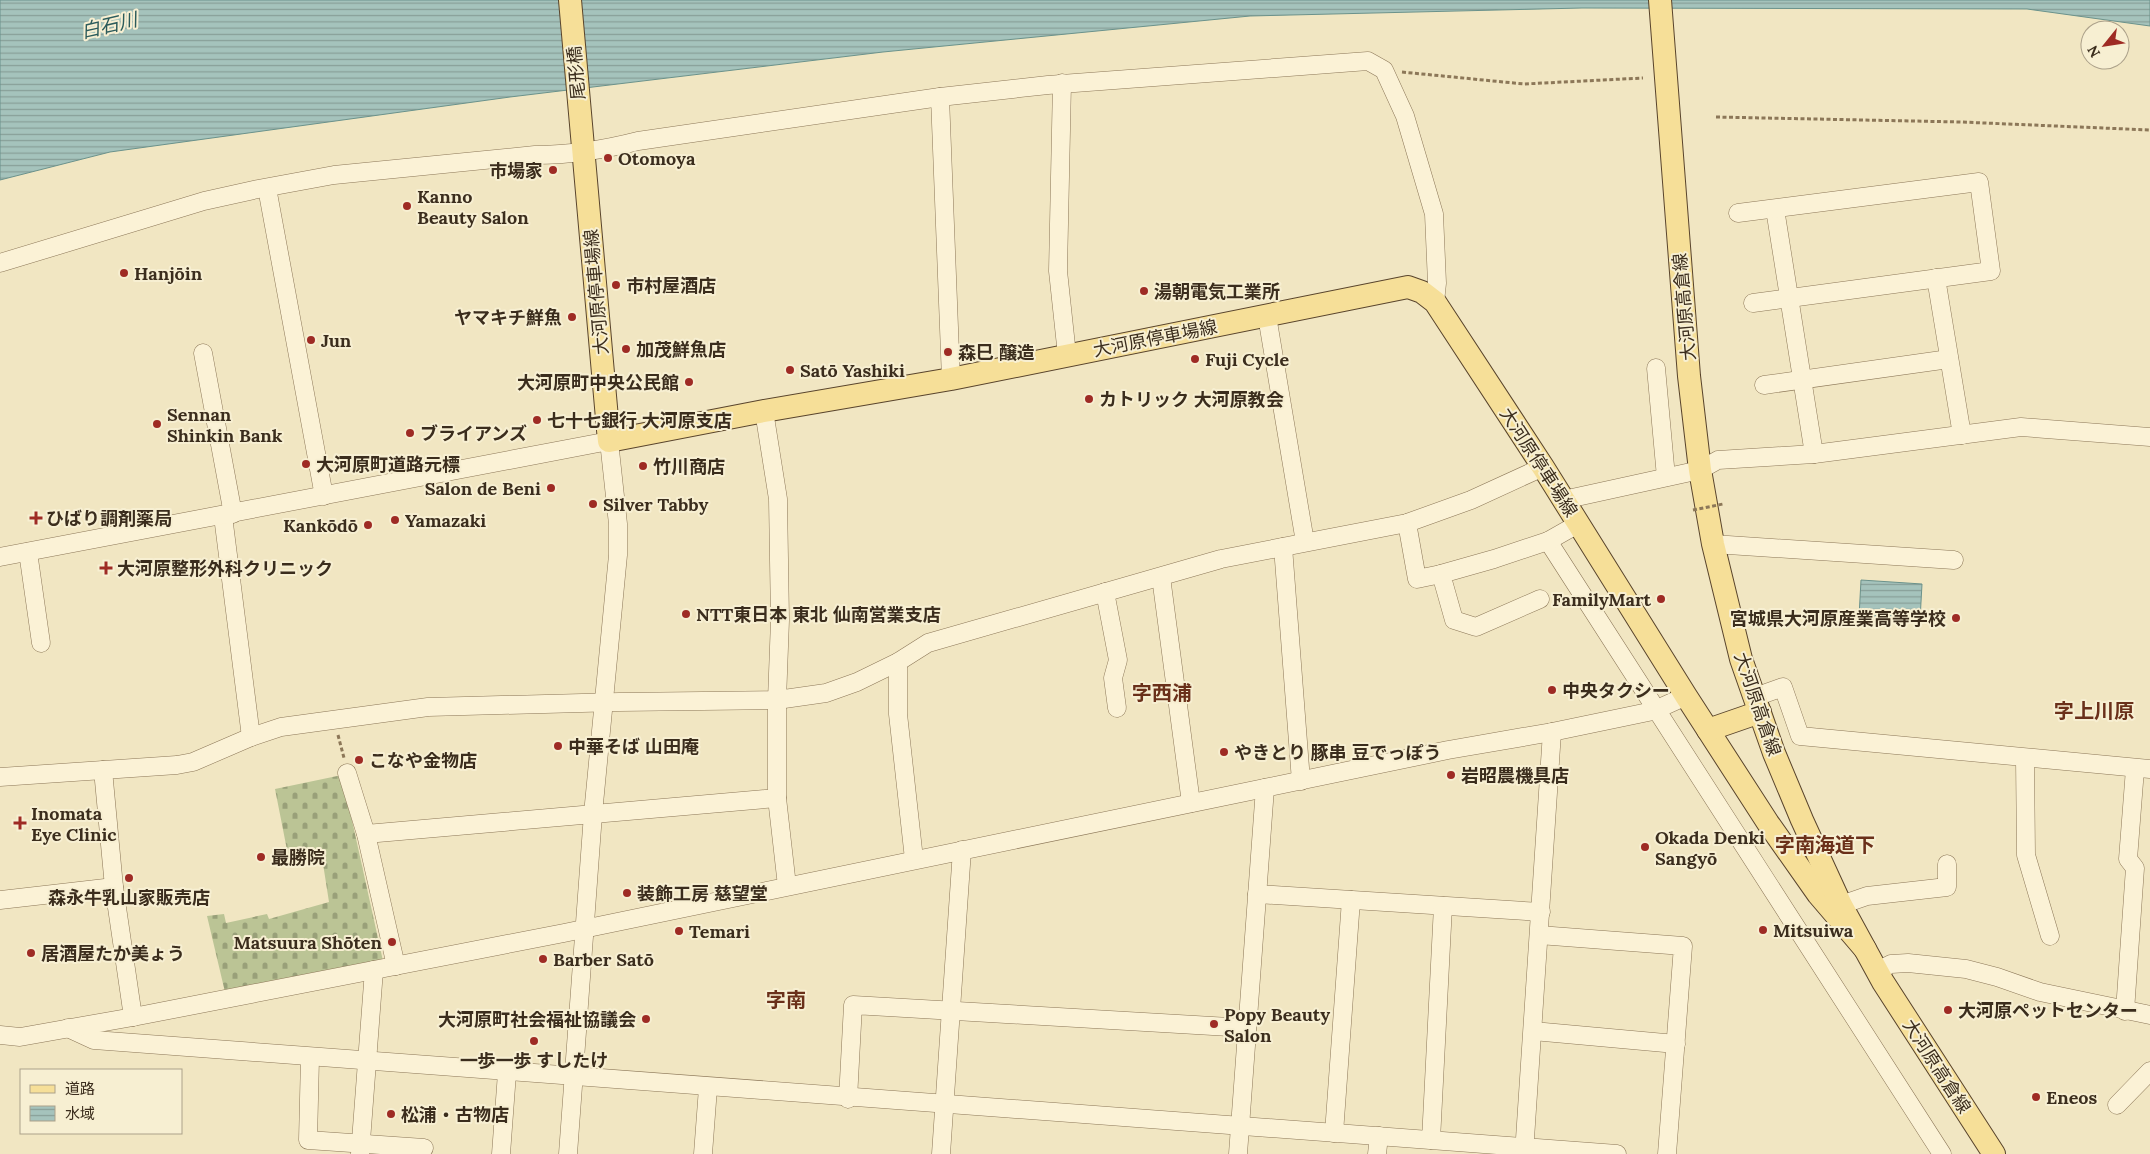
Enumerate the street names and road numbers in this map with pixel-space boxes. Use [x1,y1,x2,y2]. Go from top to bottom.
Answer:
street label: 尾形橋 [562,45,590,101]
street label: 大河原停車場線 [579,228,613,356]
street label: 大河原高倉線 [1668,252,1700,362]
street label: 大河原停車場線 [1091,315,1219,361]
street label: 大河原停車場線 [1495,403,1583,521]
street label: 大河原高倉線 [1730,649,1786,759]
street label: 大河原高倉線 [1898,1014,1976,1118]

